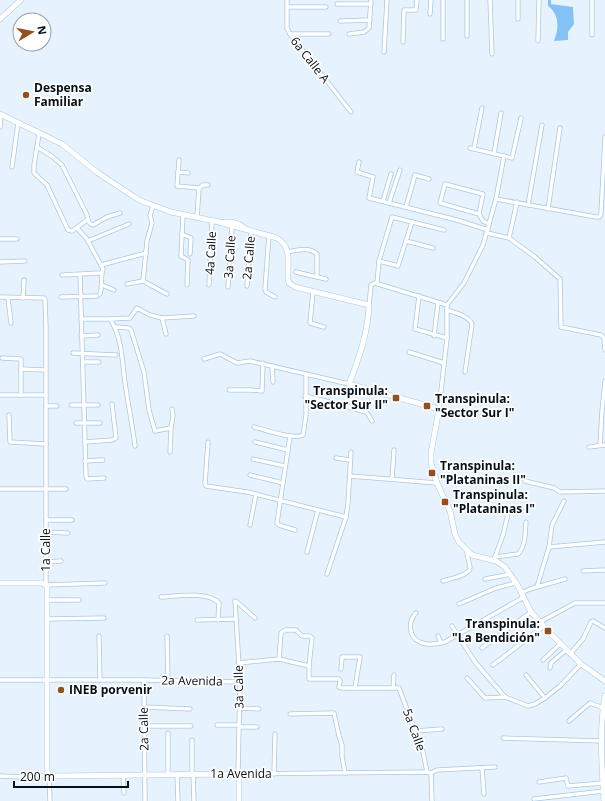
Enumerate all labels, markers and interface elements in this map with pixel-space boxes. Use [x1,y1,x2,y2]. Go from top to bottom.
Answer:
north arrow [12,12,52,52]
text: N [34,24,51,36]
street label: 6a Calle A [287,33,334,87]
place label: Despensa Familiar [34,79,92,110]
marker: Despensa Familiar [21,90,31,100]
street label: 4a Calle [201,230,220,275]
street label: 3a Calle [219,234,240,279]
street label: 2a Calle [238,235,259,280]
place label: Transpinula: "Sector Sur II" [305,382,388,413]
place label: Transpinula: "Sector Sur I" [435,390,514,421]
marker: Transpinula: "Sector Sur II" [391,393,401,403]
marker: Transpinula: "Sector Sur I" [422,401,432,411]
place label: Transpinula: "Plataninas II" [440,457,526,488]
marker: Transpinula: "Plataninas II" [427,468,437,478]
place label: Transpinula: "Plataninas I" [453,486,535,517]
marker: Transpinula: "Plataninas I" [440,497,450,507]
street label: 1a Calle [37,528,54,572]
place label: Transpinula: "La Bendición" [452,615,540,646]
marker: Transpinula: "La Bendición" [543,626,553,636]
street label: 3a Calle [230,665,247,709]
street label: 2a Avenida [161,671,223,690]
place label: INEB porvenir [69,681,153,698]
marker: INEB porvenir [56,685,66,695]
street label: 5a Calle [399,706,430,753]
street label: 2a Calle [135,707,152,751]
scale bar [14,763,128,789]
street label: 1a Avenida [210,765,272,782]
text: 200 m [20,768,55,785]

